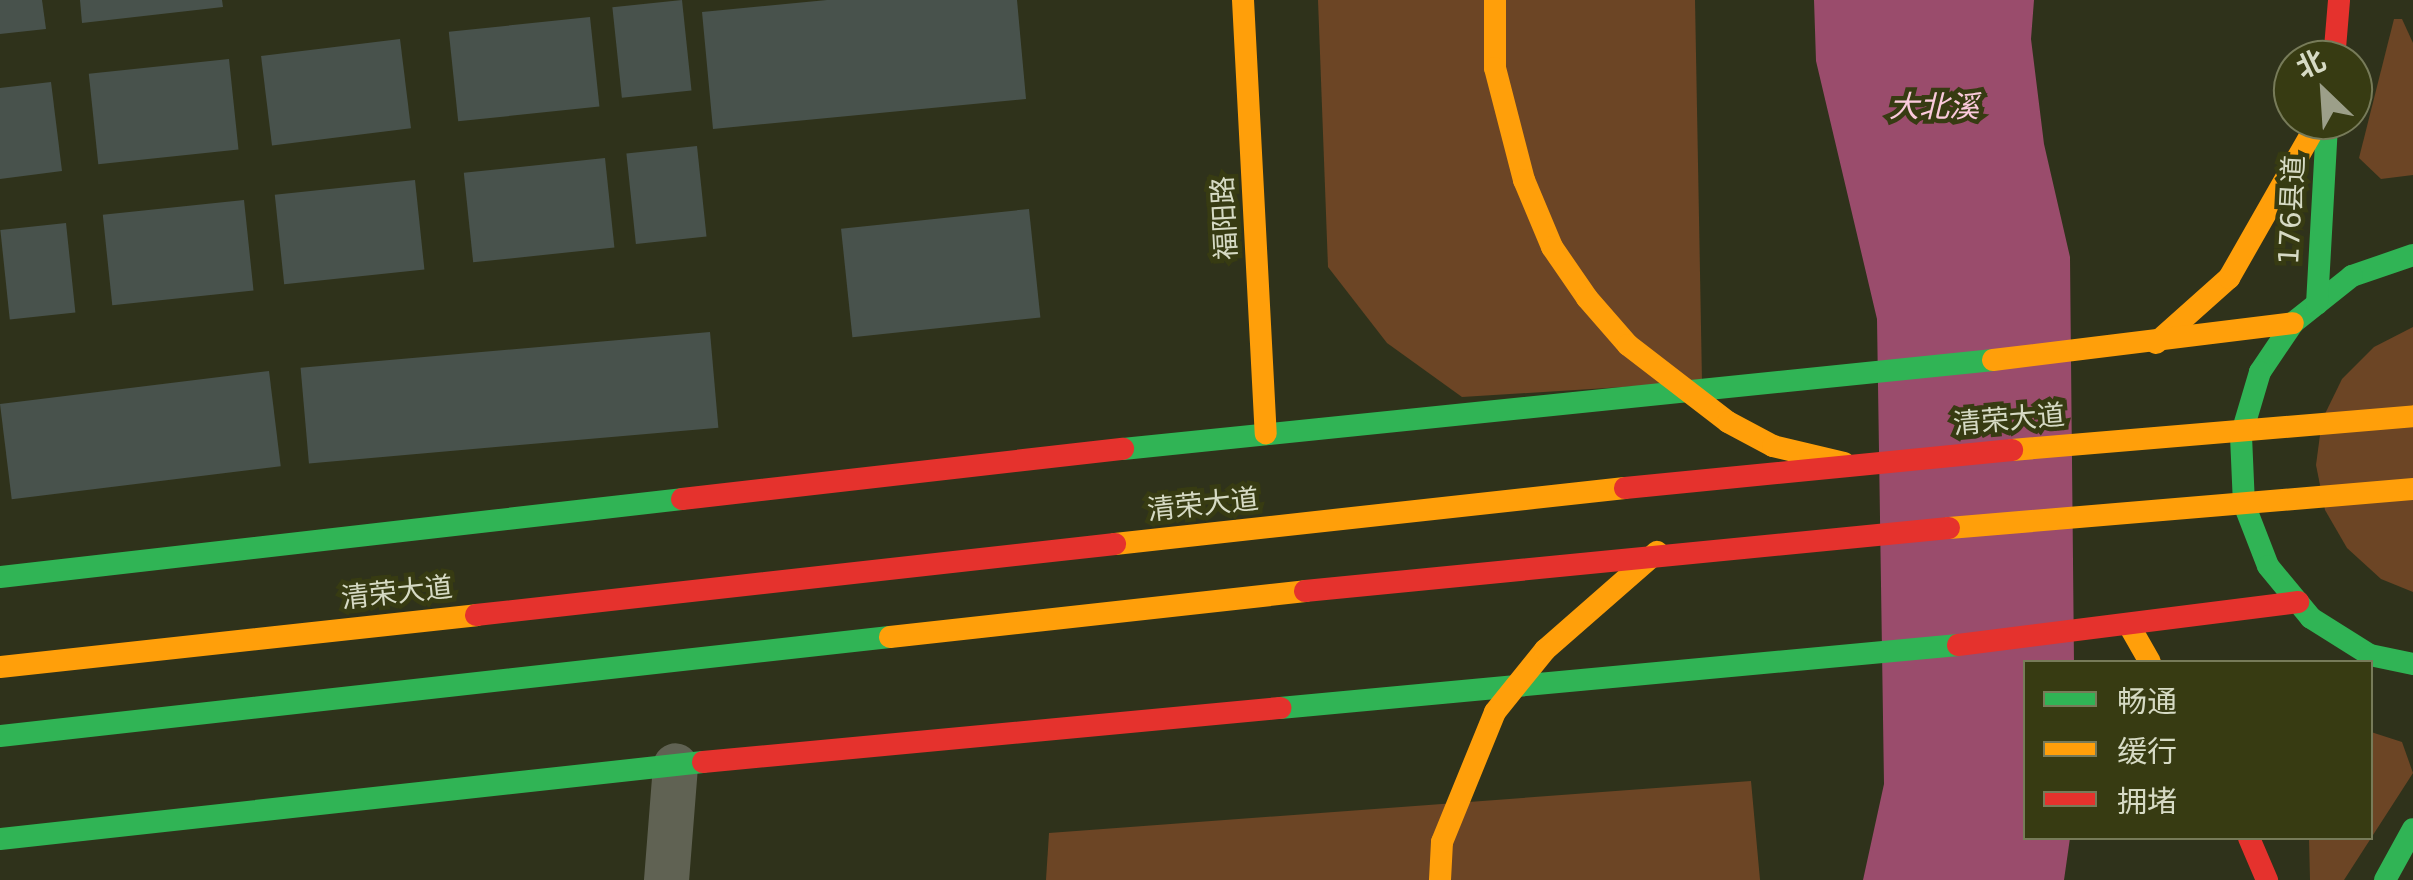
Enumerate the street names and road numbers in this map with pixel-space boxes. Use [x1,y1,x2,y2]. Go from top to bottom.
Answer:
street label: 176县道 [2272,154,2312,266]
street label: 福阳路 [1206,175,1244,261]
street label: 清荣大道 [1952,398,2066,442]
street label: 清荣大道 [1146,482,1260,528]
street label: 清荣大道 [340,570,454,616]

